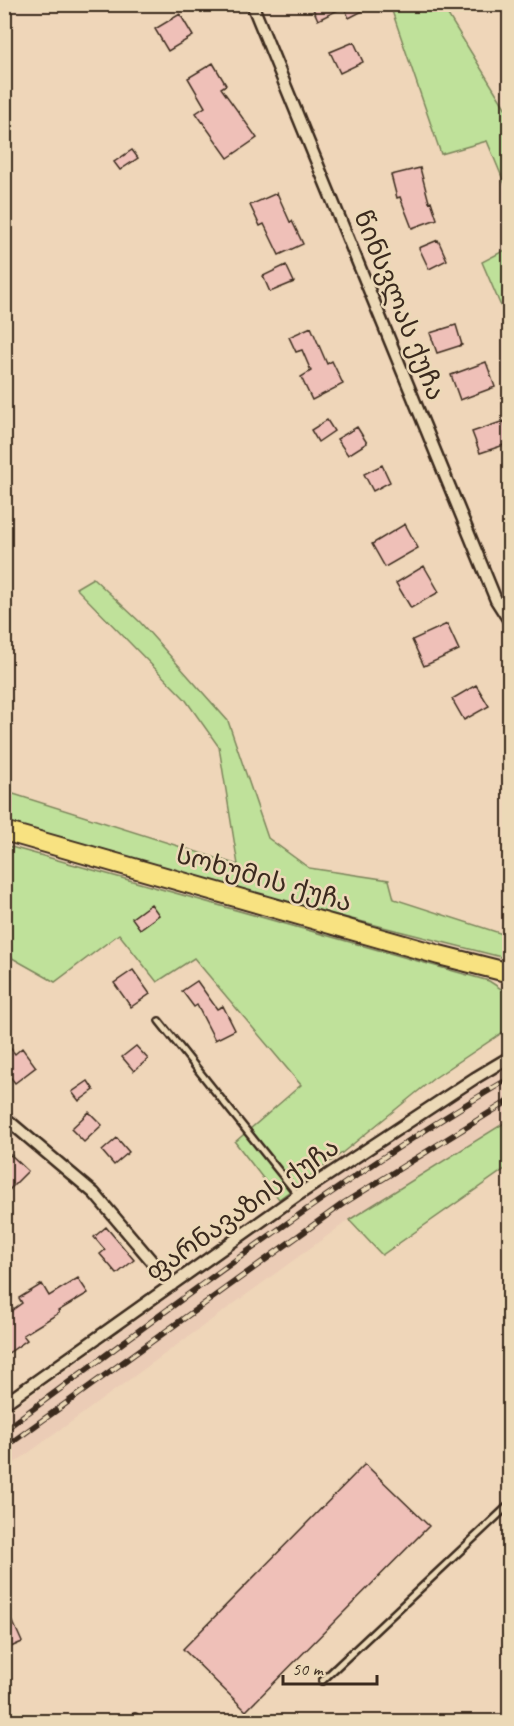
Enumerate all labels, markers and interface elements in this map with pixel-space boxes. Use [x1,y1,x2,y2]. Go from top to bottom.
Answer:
street label: წინსვლას ქუჩა [346,205,453,405]
street label: სოხუმის ქუჩა [172,838,356,919]
street label: ფარნავაზის ქუჩა [139,1130,345,1288]
scale bar [283,1648,378,1686]
text: 50 m [292,1658,325,1680]

